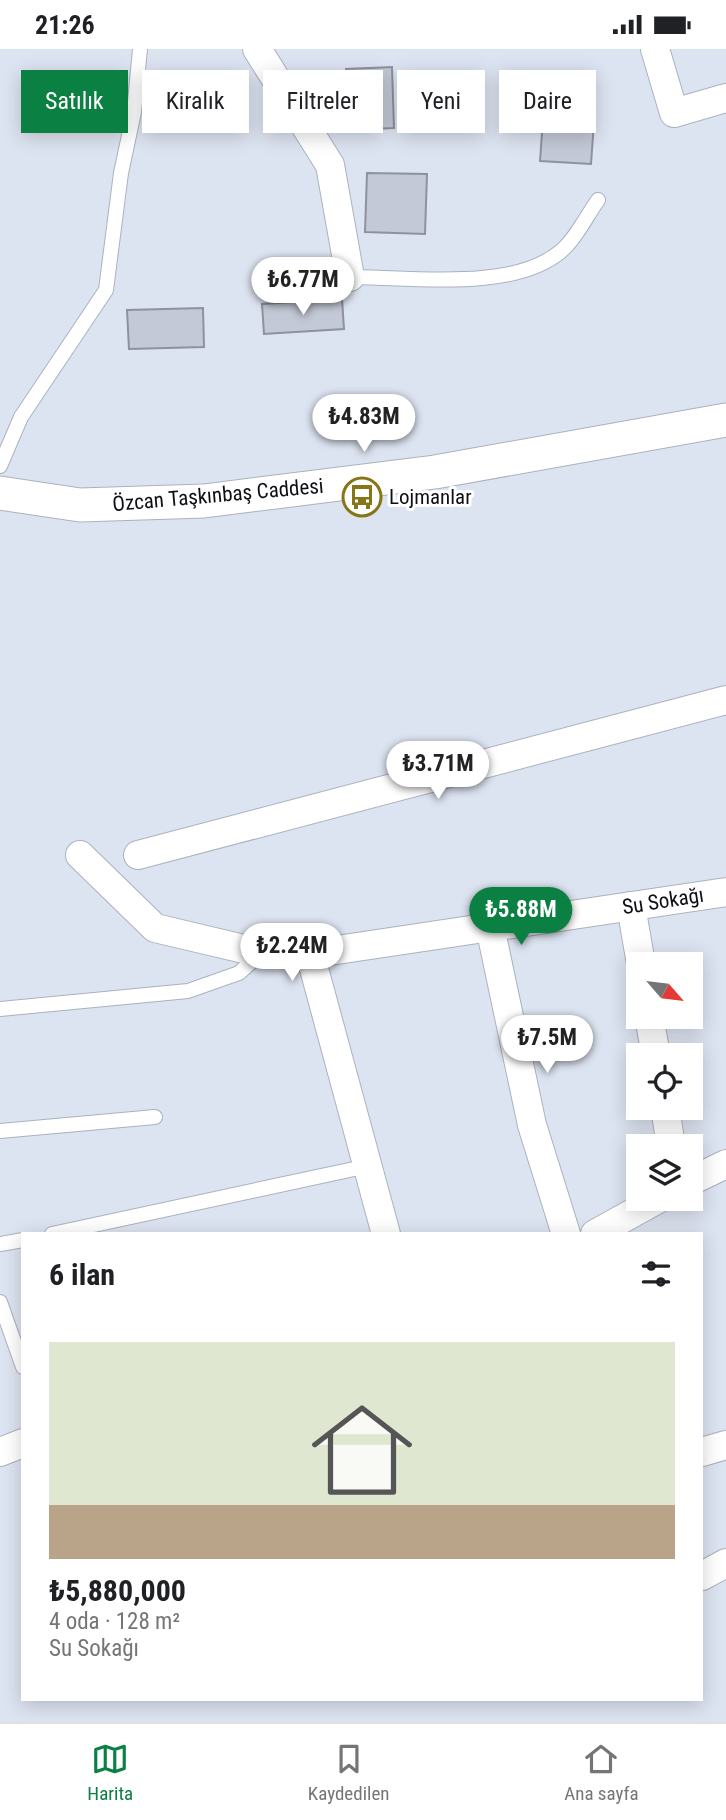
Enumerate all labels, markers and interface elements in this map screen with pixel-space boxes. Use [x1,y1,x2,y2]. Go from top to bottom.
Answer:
text: 21:26 [35,10,95,40]
chip: Satılık [21,70,128,133]
chip: Kiralık [142,70,249,133]
chip: Filtreler [263,70,383,133]
chip: Yeni [397,70,485,133]
chip: Daire [499,70,596,133]
pin: ₺6.77M [246,257,360,317]
text: ₺6.77M [267,266,339,293]
pin: ₺4.83M [307,395,421,454]
text: ₺4.83M [328,403,400,430]
street label: Özcan Taşkınbaş Caddesi [111,474,325,516]
bus stop icon: Lojmanlar [341,476,383,518]
place label: Lojmanlar [389,485,472,509]
pin: ₺3.71M [381,741,495,801]
text: ₺3.71M [402,750,474,777]
street label: Su Sokağı [621,883,705,919]
pin: ₺5.88M [464,887,578,947]
text: ₺5.88M [485,896,557,923]
pin: ₺2.24M [235,923,349,983]
text: ₺2.24M [256,932,328,959]
north arrow [626,952,704,1029]
map controls [626,952,703,1211]
pin: ₺7.5M [498,1016,596,1075]
text: ₺7.5M [517,1024,577,1051]
button: locate [626,1043,703,1120]
button: layers [626,1134,703,1211]
icon: filters [637,1255,675,1293]
text: 6 ilan [49,1257,115,1292]
icon: home [299,1387,425,1513]
text: ₺5,880,000 [49,1573,186,1608]
text: 4 oda · 128 m² [49,1608,180,1635]
text: Su Sokağı [49,1635,139,1662]
tab: Harita [87,1740,133,1805]
tab: Kaydedilen [308,1740,390,1805]
tab: Ana sayfa [564,1740,639,1805]

